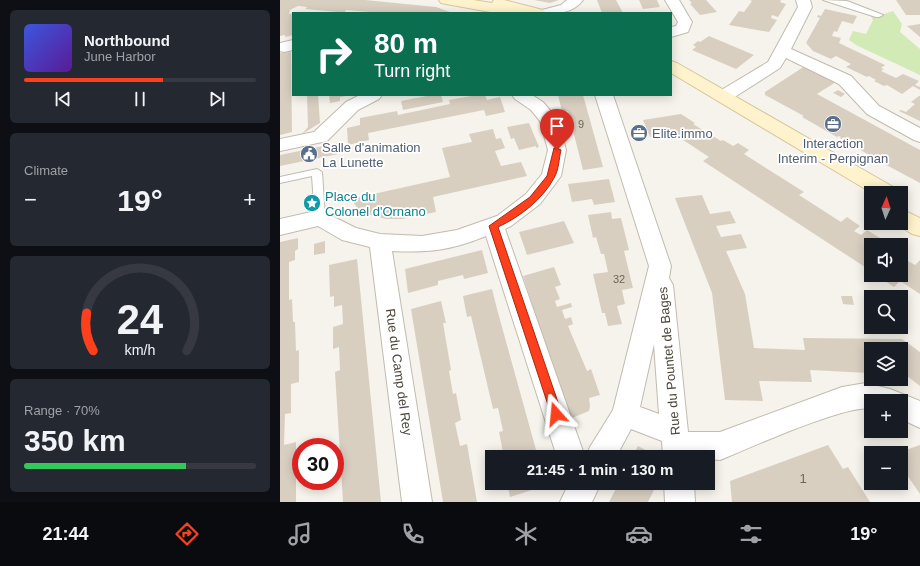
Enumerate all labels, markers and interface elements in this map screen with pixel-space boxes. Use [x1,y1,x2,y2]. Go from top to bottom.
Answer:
icon: right [308,28,360,80]
text: 80 m [374,28,438,59]
text: Northbound [84,32,170,49]
text: June Harbor [84,49,156,64]
text: Turn right [374,61,450,81]
icon: previous [52,88,74,110]
icon: pause [129,88,151,110]
icon: next [206,88,228,110]
pin [540,109,574,150]
office icon: Interaction Interim - Perpignan [823,114,843,134]
icon: arrive [546,115,568,137]
house number: 9 [578,118,584,130]
office icon: Elite.immo [629,123,649,143]
place label: Elite.immo [652,126,713,141]
place label: Interaction Interim - Perpignan [778,136,888,166]
place label: Salle d'animation La Lunette [322,140,421,170]
public building icon: Salle d'animation La Lunette [299,144,319,164]
text: Climate [24,163,68,178]
text: 19° [117,184,163,217]
north arrow [864,186,908,230]
map controls [864,186,908,490]
text: − [24,187,37,212]
text: + [243,187,256,212]
place label: Place du Colonel d'Ornano [325,189,426,219]
place icon: Place du Colonel d'Ornano [302,193,322,213]
button: sound [864,238,908,282]
house number: 32 [613,273,625,285]
street label: Rue du Pountet de Bages [655,286,683,436]
button: search [864,290,908,334]
text: 24 [117,295,163,342]
street label: Rue du Camp del Rey [383,308,415,437]
text: km/h [125,341,156,357]
button: layers [864,342,908,386]
position arrow [535,393,577,435]
button: + [864,394,908,438]
text: Range · 70% [24,403,100,418]
text: 350 km [24,424,126,457]
speed limit sign: 30 [292,438,344,490]
button: − [864,446,908,490]
text: 21:45 · 1 min · 130 m [527,461,673,478]
house number: 1 [799,471,807,486]
icon: directions [173,520,201,548]
icon: music [286,520,314,548]
icon: phone [399,520,427,548]
icon: climate [512,520,540,548]
icon: car [625,520,653,548]
icon: filters [737,520,765,548]
text: 21:44 [42,524,88,544]
text: 19° [850,524,877,544]

